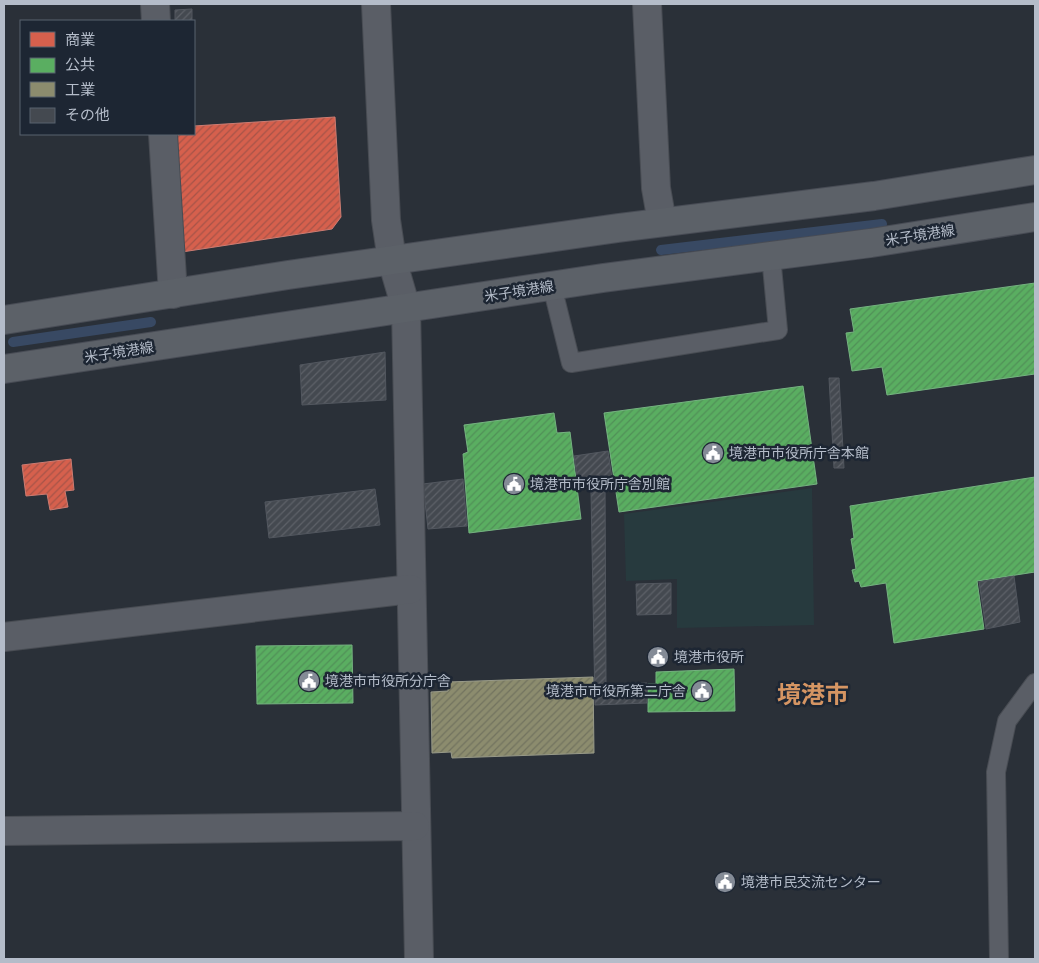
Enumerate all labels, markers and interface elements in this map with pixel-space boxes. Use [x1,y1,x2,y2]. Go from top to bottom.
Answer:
legend [20,20,195,135]
text: 商業 [65,31,95,49]
text: 公共 [65,56,95,74]
text: 工業 [65,81,95,99]
text: その他 [65,106,110,124]
street label: 米子境港線 [884,222,956,249]
street label: 米子境港線 [483,278,555,305]
street label: 米子境港線 [83,339,155,366]
public building icon: 境港市市役所庁舎本館 [701,441,725,465]
place label: 境港市市役所庁舎本館 [729,445,869,462]
public building icon: 境港市市役所庁舎別館 [502,472,526,496]
place label: 境港市市役所庁舎別館 [530,476,670,493]
public building icon: 境港市役所 [646,645,670,669]
place label: 境港市役所 [674,649,744,666]
public building icon: 境港市市役所分庁舎 [297,669,321,693]
place label: 境港市市役所分庁舎 [325,673,451,690]
public building icon: 境港市市役所第二庁舎 [690,679,714,703]
district label: 境港市 [777,681,849,709]
place label: 境港市市役所第二庁舎 [546,683,686,700]
public building icon: 境港市民交流センター [713,870,737,894]
place label: 境港市民交流センター [741,874,881,891]

